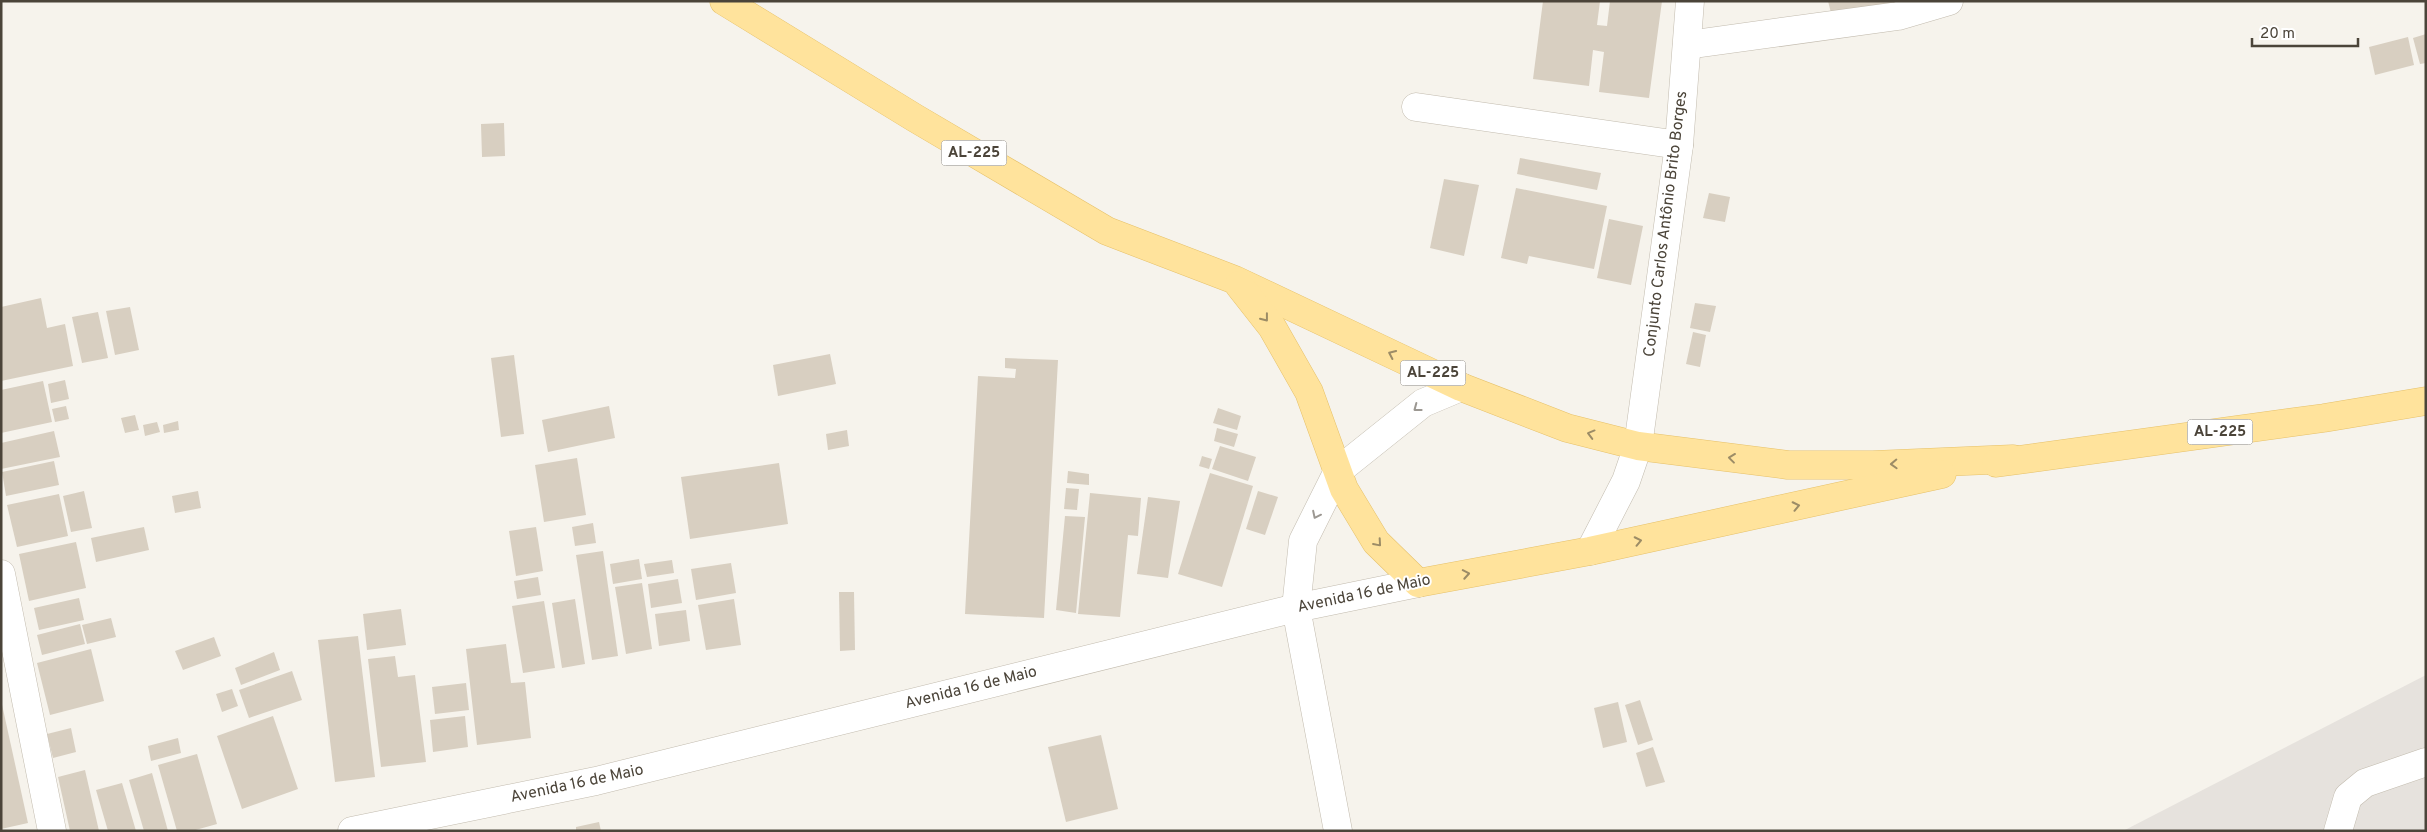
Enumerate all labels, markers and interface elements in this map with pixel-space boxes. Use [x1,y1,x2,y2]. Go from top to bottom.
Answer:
scale bar [2252,15,2358,47]
text: 20 m [2260,25,2295,44]
street label: Conjunto Carlos Antônio Brito Borges [1640,90,1692,358]
road number: AL-225 [942,140,1006,166]
one-way arrow [1259,312,1267,321]
one-way arrow [1388,350,1397,360]
road number: AL-225 [1400,360,1466,386]
one-way arrow [1413,402,1423,411]
road number: AL-225 [2188,420,2252,444]
one-way arrow [1587,429,1595,440]
one-way arrow [1728,453,1736,464]
one-way arrow [1890,458,1898,469]
one-way arrow [1792,501,1801,512]
one-way arrow [1312,509,1322,518]
one-way arrow [1633,536,1642,546]
one-way arrow [1372,538,1381,547]
one-way arrow [1461,569,1470,580]
street label: Avenida 16 de Maio [1296,570,1432,618]
street label: Avenida 16 de Maio [903,662,1039,714]
street label: Avenida 16 de Maio [509,760,645,808]

